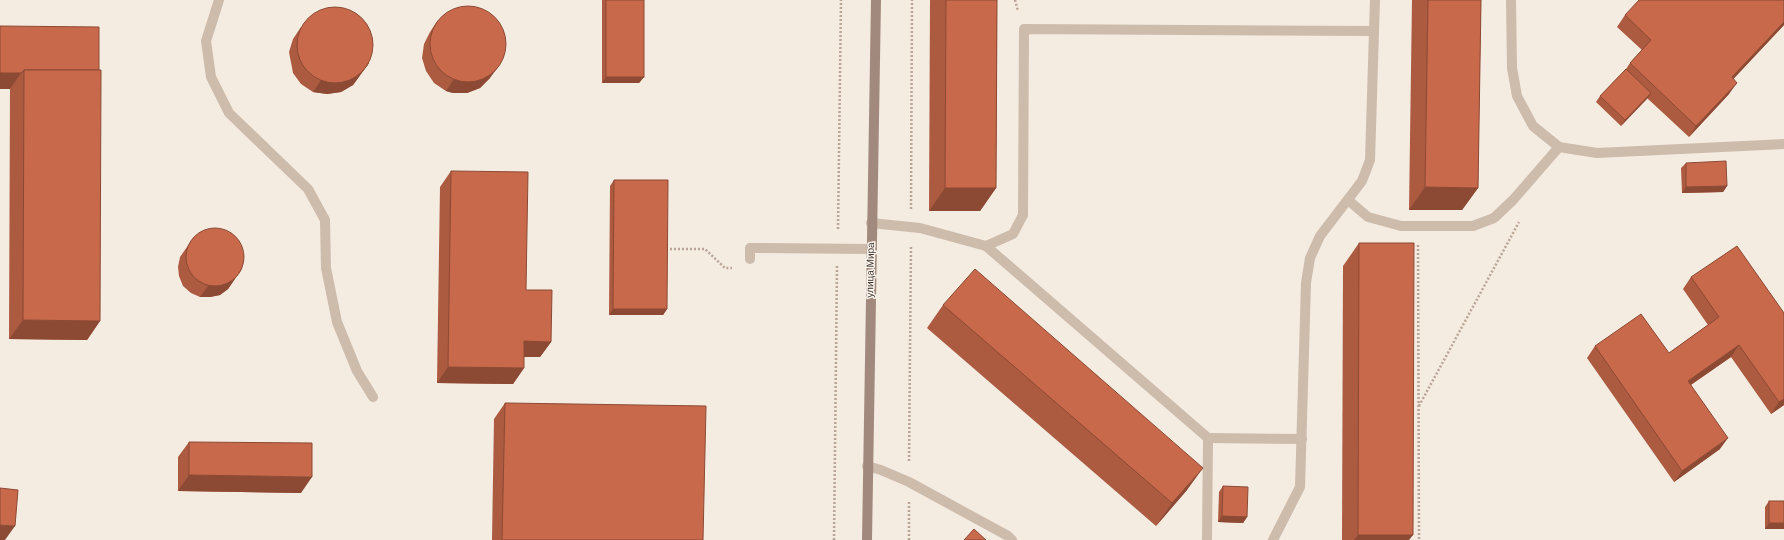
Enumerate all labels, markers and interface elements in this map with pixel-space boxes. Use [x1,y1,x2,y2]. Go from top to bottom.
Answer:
street label: улица Мира [864,242,876,298]

